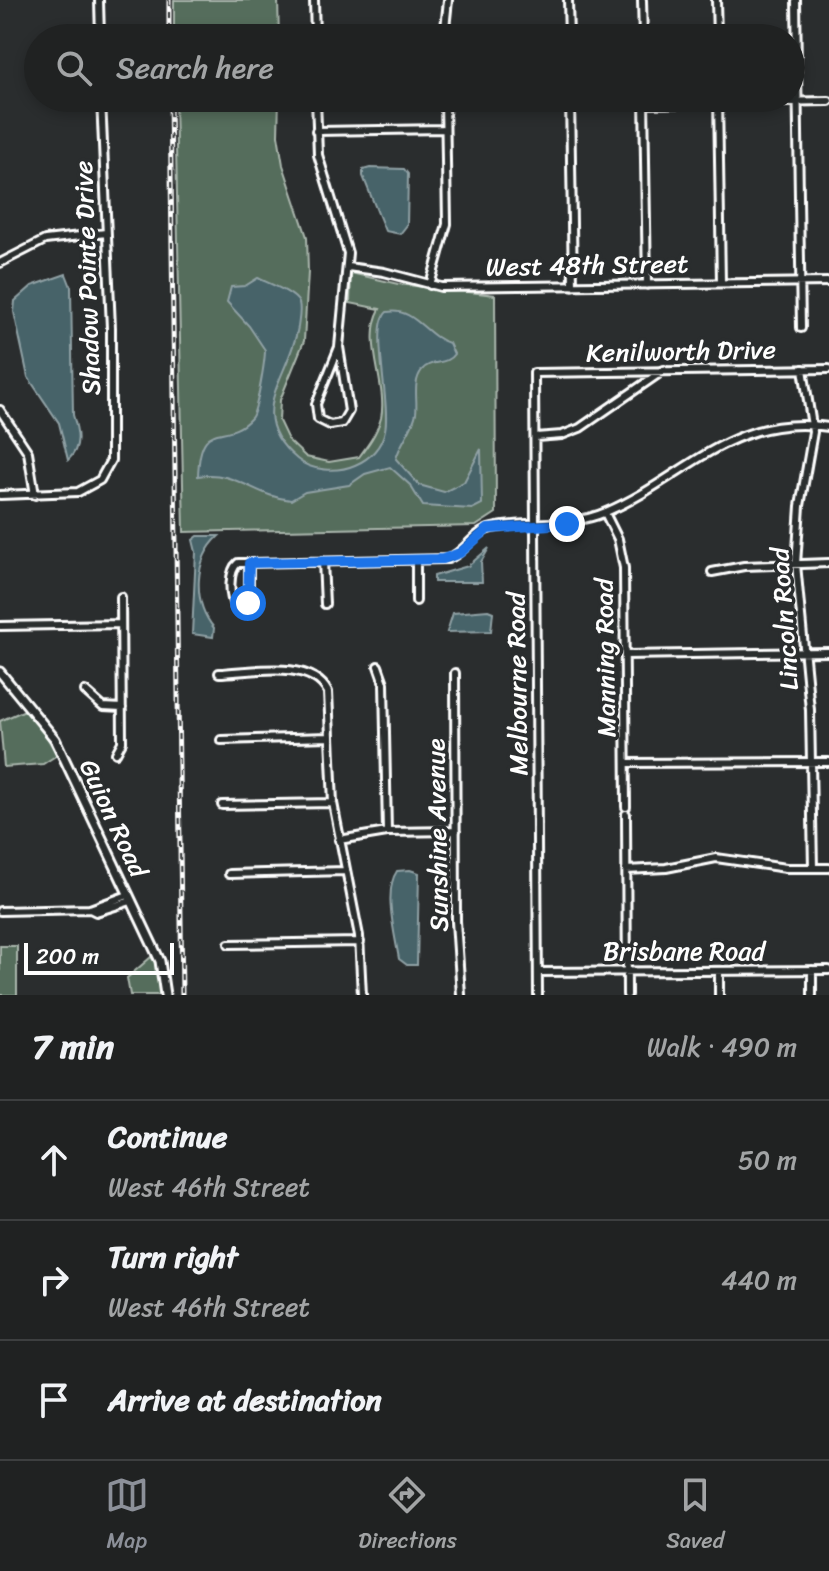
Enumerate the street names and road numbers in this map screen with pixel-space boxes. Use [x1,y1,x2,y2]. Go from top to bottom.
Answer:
street label: Shadow Pointe Drive [60,160,114,396]
street label: West 48th Street [485,240,689,290]
street label: Kenilworth Drive [586,326,776,376]
street label: Lincoln Road [756,544,812,692]
street label: Manning Road [581,576,629,738]
street label: Melbourne Road [492,590,542,776]
street label: Sunshine Avenue [412,737,462,932]
street label: Guion Road [66,751,163,887]
street label: Brisbane Road [603,928,767,974]

